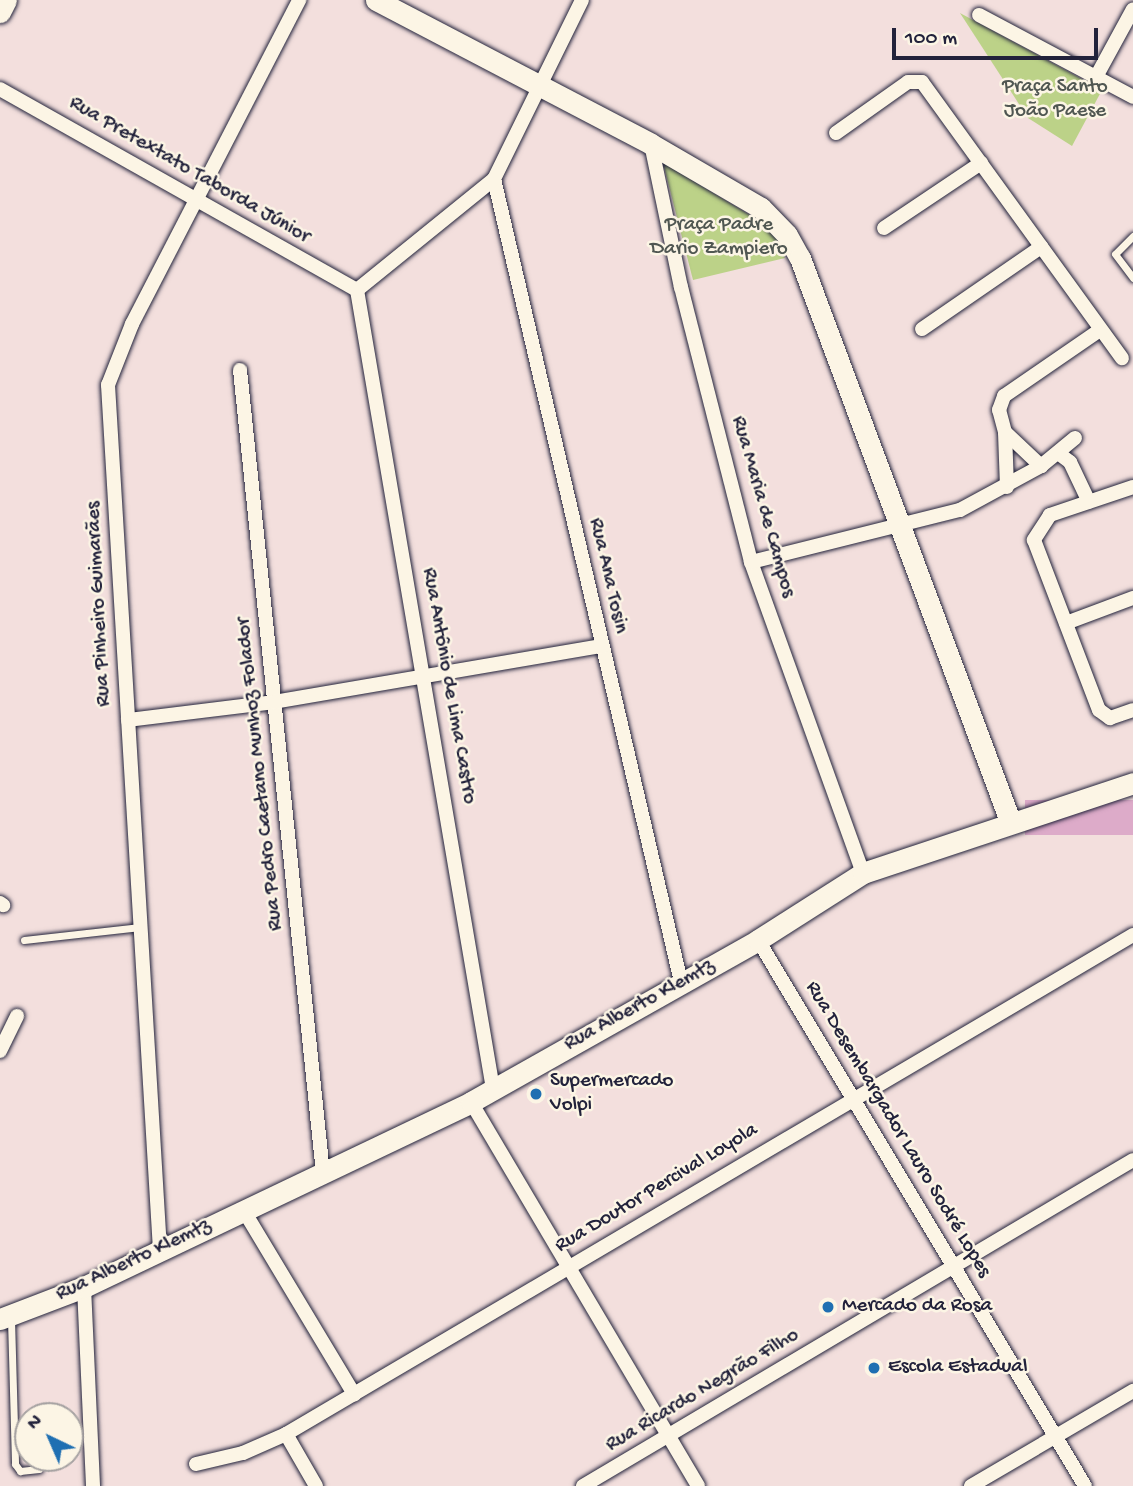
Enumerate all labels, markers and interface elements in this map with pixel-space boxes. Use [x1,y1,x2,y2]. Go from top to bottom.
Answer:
scale bar [895,14,1102,58]
text: 100 m [905,27,957,52]
park label: Praça Santo João Paese [1002,75,1108,125]
street label: Rua Pretextato Taborda Júnior [64,91,314,251]
park label: Praça Padre Dario Zampiero [650,213,788,263]
street label: Rua Maria de Campos [724,413,800,601]
street label: Rua Pinheiro Guimarães [82,501,118,707]
street label: Rua Ana Tosin [581,516,633,636]
street label: Rua Antônio de Lima Castro [415,566,481,806]
street label: Rua Pedro Caetano Munhoz Folador [232,616,290,932]
street label: Rua Alberto Klemtz [560,954,720,1058]
street label: Rua Desembargador Lauro Sodré Lopes [798,977,996,1283]
place label: Supermercado Volpi [550,1069,673,1119]
marker: Supermercado Volpi [528,1086,544,1102]
street label: Rua Doutor Percival Loyola [551,1118,763,1260]
street label: Rua Alberto Klemtz [53,1214,215,1308]
place label: Mercado da Rosa [842,1294,992,1320]
marker: Mercado da Rosa [820,1299,836,1315]
street label: Rua Ricardo Negrão Filho [602,1323,804,1459]
place label: Escola Estadual [888,1355,1028,1381]
marker: Escola Estadual [866,1360,882,1376]
north arrow [14,1402,84,1472]
text: N [23,1410,48,1436]

